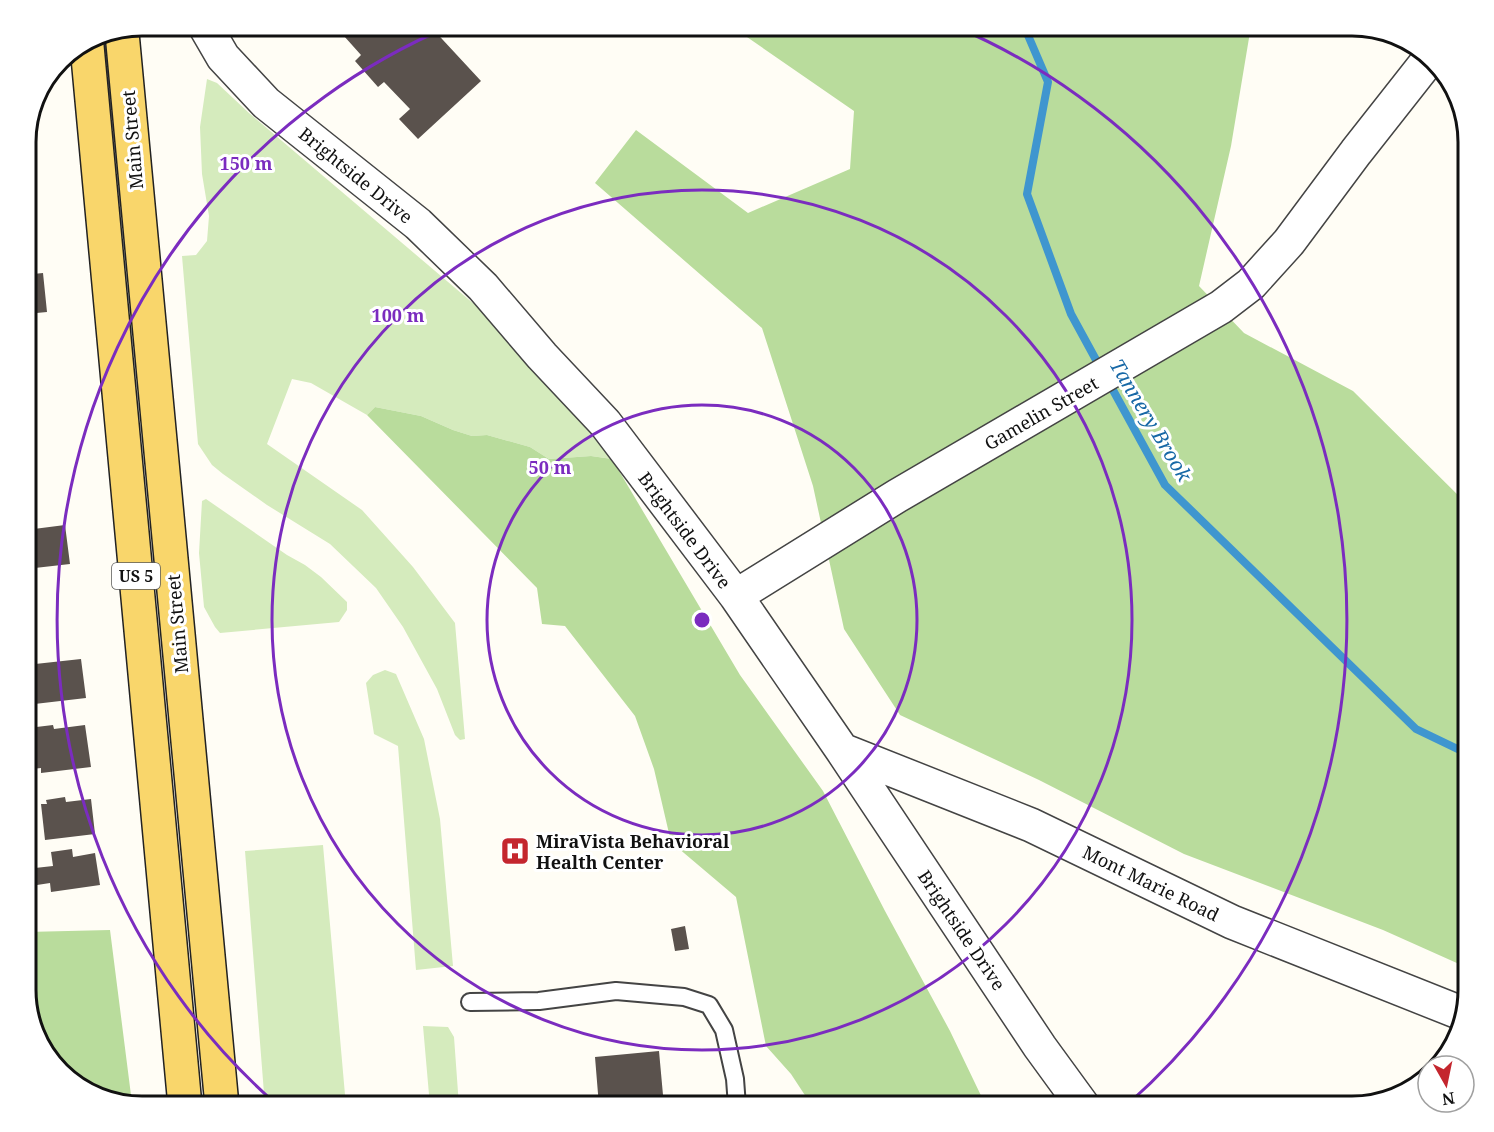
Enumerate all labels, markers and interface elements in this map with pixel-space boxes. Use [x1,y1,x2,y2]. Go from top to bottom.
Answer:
street label: Main Street [116,90,148,190]
street label: Brightside Drive [294,122,418,228]
text: 150 m [220,151,273,175]
text: 100 m [372,303,425,327]
water label: Tannery Brook [1104,354,1199,487]
street label: Gamelin Street [980,371,1102,455]
text: 50 m [529,455,572,479]
street label: Brightside Drive [633,467,737,593]
road number: US 5 [112,563,160,589]
street label: Main Street [161,574,193,674]
centre of rings [692,610,712,630]
place label: MiraVista Behavioral Health Center [536,829,730,874]
hospital icon: MiraVista Behavioral Health Center [499,835,531,867]
street label: Mont Marie Road [1079,840,1223,926]
street label: Brightside Drive [913,865,1011,995]
north arrow [1416,1054,1476,1114]
text: N [1440,1087,1456,1111]

